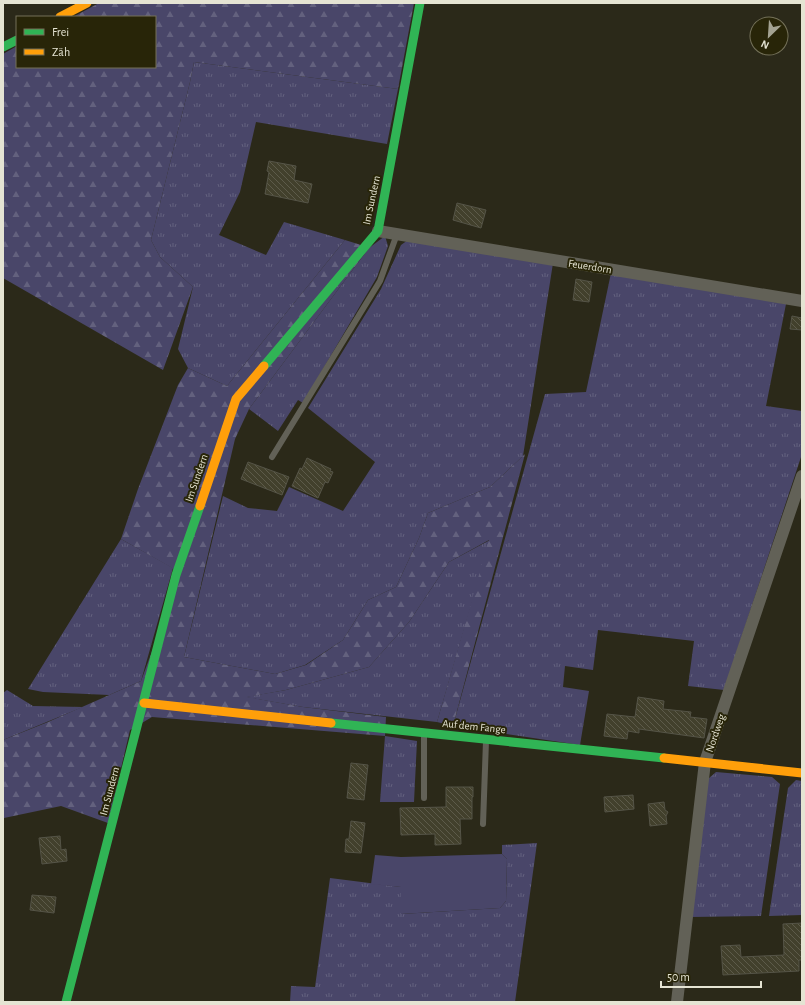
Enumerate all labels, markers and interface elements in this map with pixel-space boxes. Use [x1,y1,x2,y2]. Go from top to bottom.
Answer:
legend [16,16,156,68]
north arrow [749,16,789,56]
text: Frei [52,26,69,38]
text: N [759,38,771,51]
text: Zäh [52,46,70,58]
street label: Im Sundern [361,175,382,226]
street label: Feuerdorn [567,258,612,275]
street label: Im Sundern [183,453,210,504]
street label: Nordweg [704,712,727,754]
street label: Auf dem Fange [442,718,506,735]
street label: Im Sundern [98,766,121,817]
scale bar [661,963,761,989]
text: 50 m [667,971,690,983]

